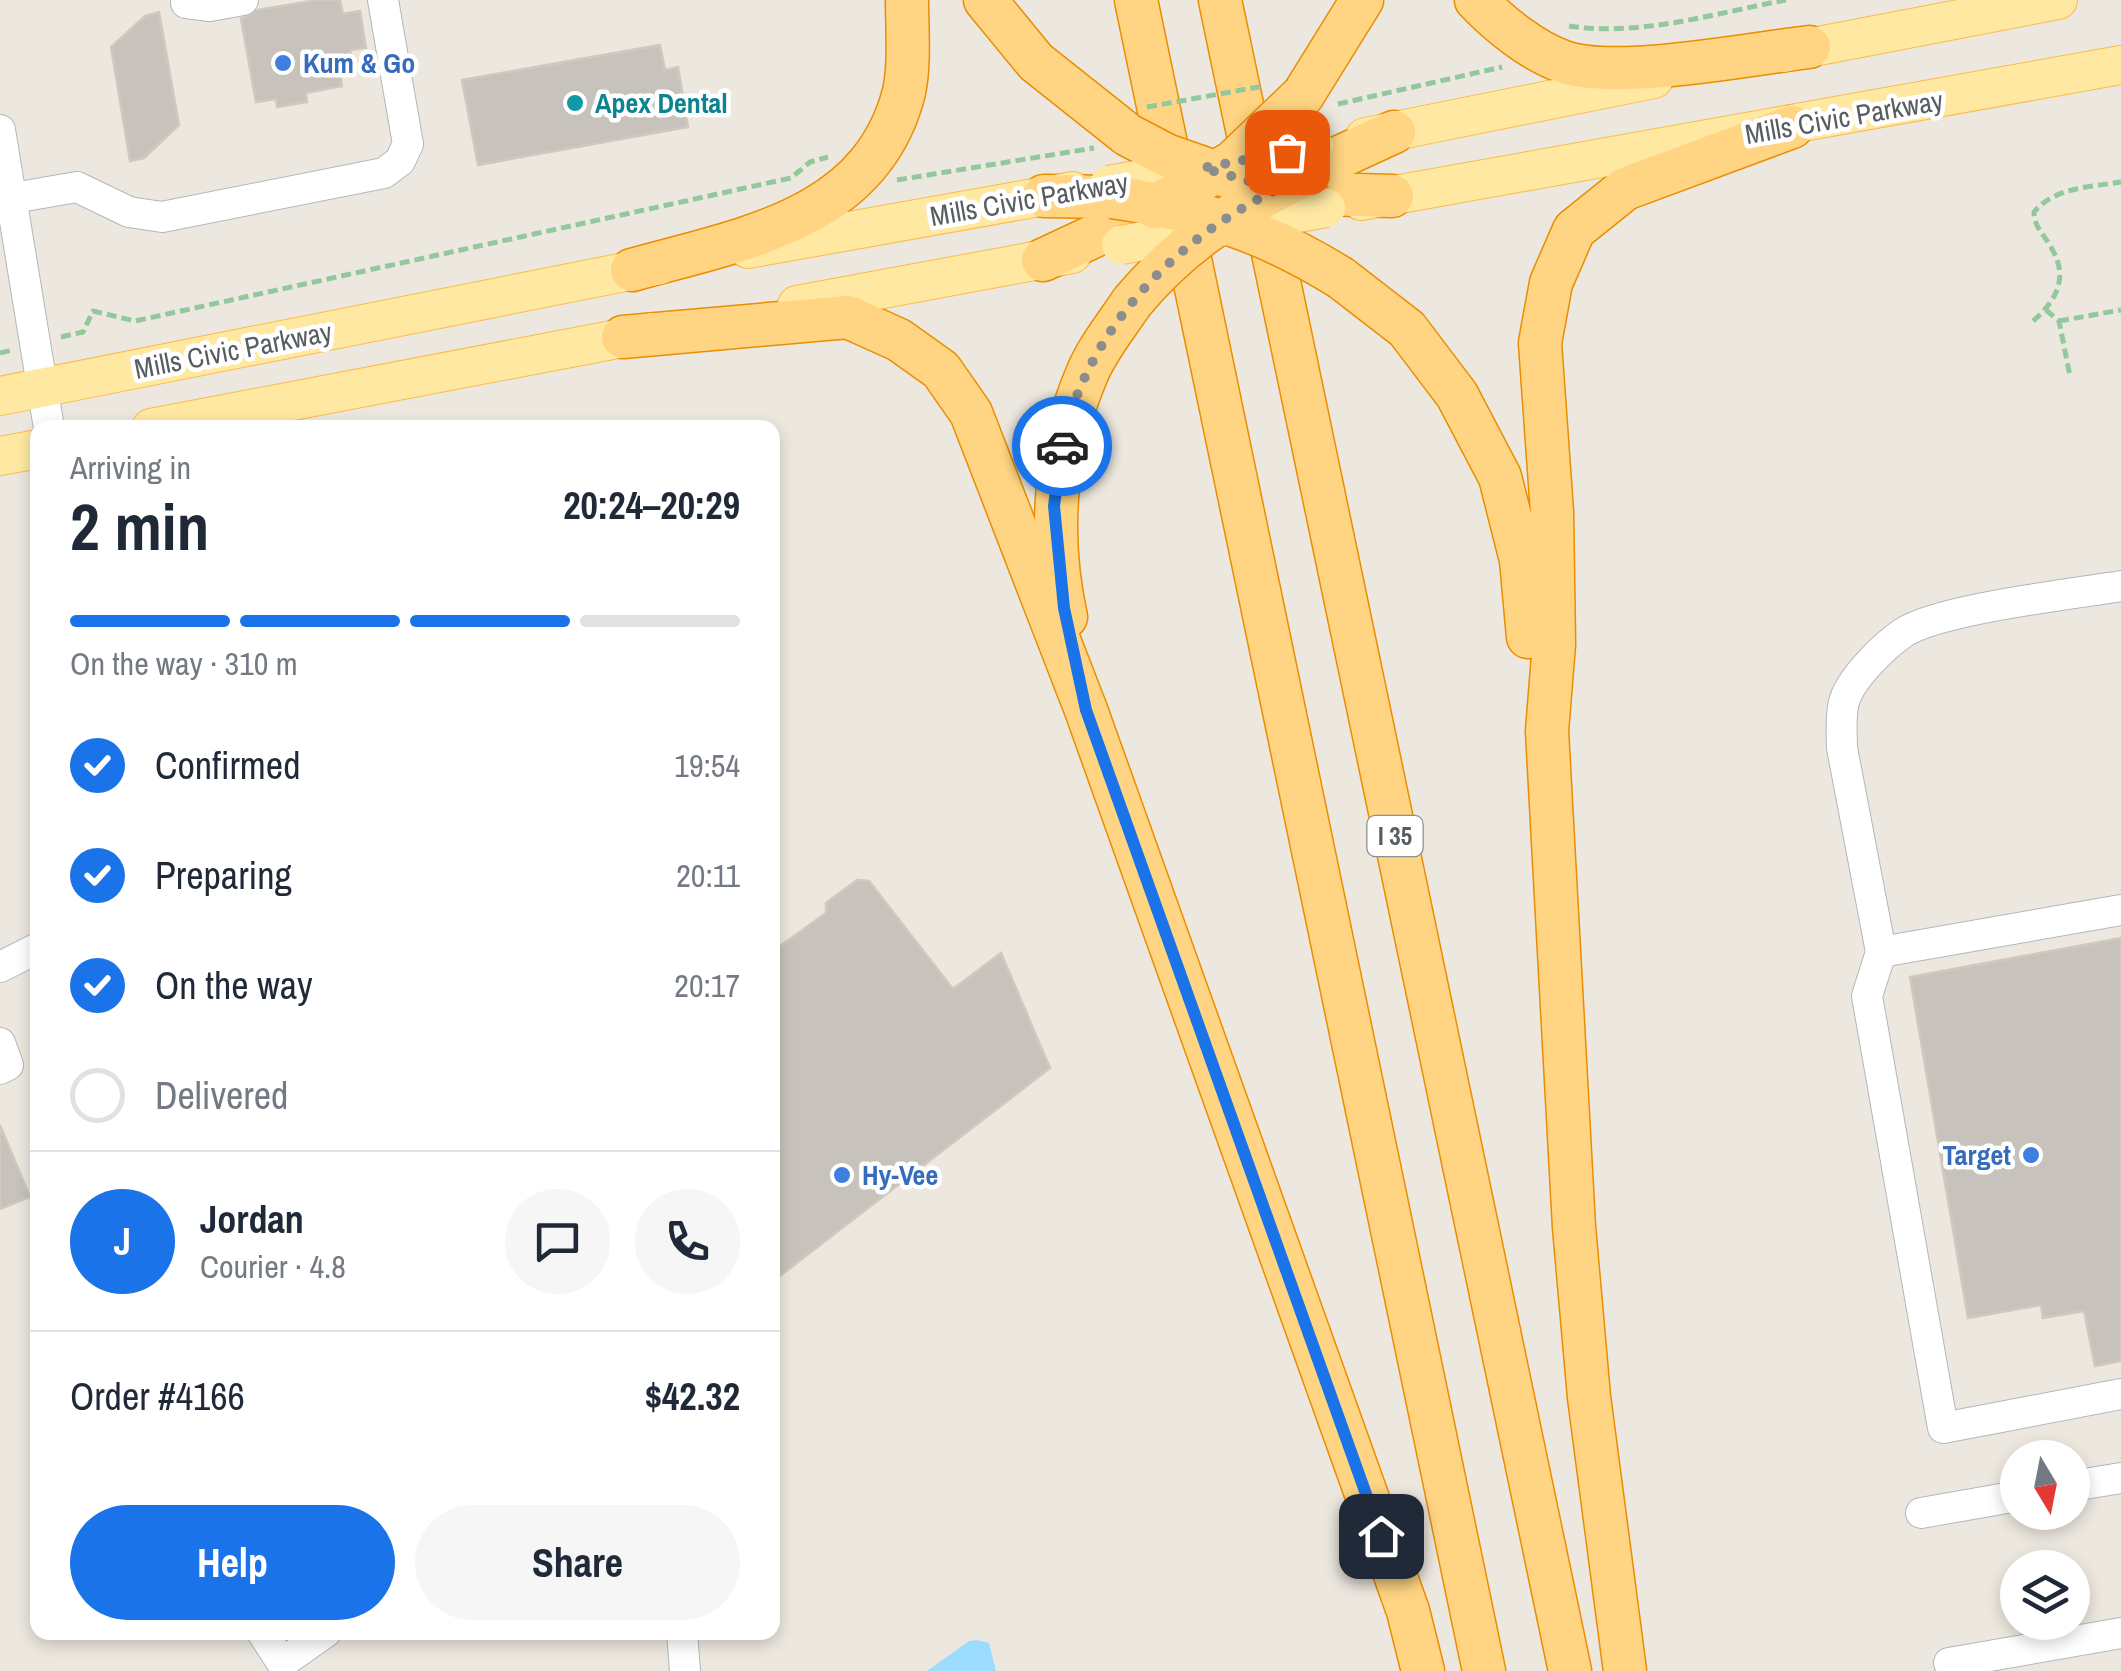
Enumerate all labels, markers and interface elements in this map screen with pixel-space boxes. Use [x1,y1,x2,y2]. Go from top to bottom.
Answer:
place label: Kum & Go [303,44,415,82]
marker: Kum & Go [272,52,294,74]
street label: Mills Civic Parkway [1742,81,1946,153]
place label: Apex Dental [595,84,728,122]
marker: Apex Dental [564,92,586,114]
pin [1245,110,1330,195]
icon: bag [1260,125,1315,180]
street label: Mills Civic Parkway [927,163,1131,235]
street label: Mills Civic Parkway [131,312,335,388]
courier [1012,396,1112,496]
icon: car [1035,419,1090,474]
text: Arriving in [70,446,191,489]
text: 20:24–20:29 [563,480,740,531]
text: 2 min [70,483,209,570]
text: On the way · 310 m [70,642,298,685]
icon: check [70,738,125,793]
text: Confirmed [155,740,300,791]
text: 19:54 [674,744,740,787]
road number: I 35 [1368,816,1422,856]
icon: check [70,848,125,903]
text: Preparing [155,850,292,901]
text: 20:11 [676,854,740,897]
icon: check [70,958,125,1013]
text: On the way [155,960,313,1011]
text: 20:17 [674,964,740,1007]
text: Delivered [155,1070,288,1121]
place label: Target [1943,1136,2011,1174]
marker: Target [2020,1144,2042,1166]
place label: Hy-Vee [862,1156,938,1194]
marker: Hy-Vee [831,1164,853,1186]
button: chat [505,1189,610,1294]
button: phone [635,1189,740,1294]
text: Jordan [200,1194,304,1245]
text: J [114,1216,131,1267]
text: Courier · 4.8 [200,1245,346,1288]
text: Order #4166 [70,1371,245,1422]
text: $42.32 [645,1371,740,1422]
north arrow [2000,1440,2090,1530]
map controls [2000,1440,2090,1640]
pin [1339,1494,1424,1579]
button: Help [70,1505,395,1620]
button: Share [415,1505,740,1620]
icon: home [1354,1509,1409,1564]
button: layers [2000,1550,2090,1640]

